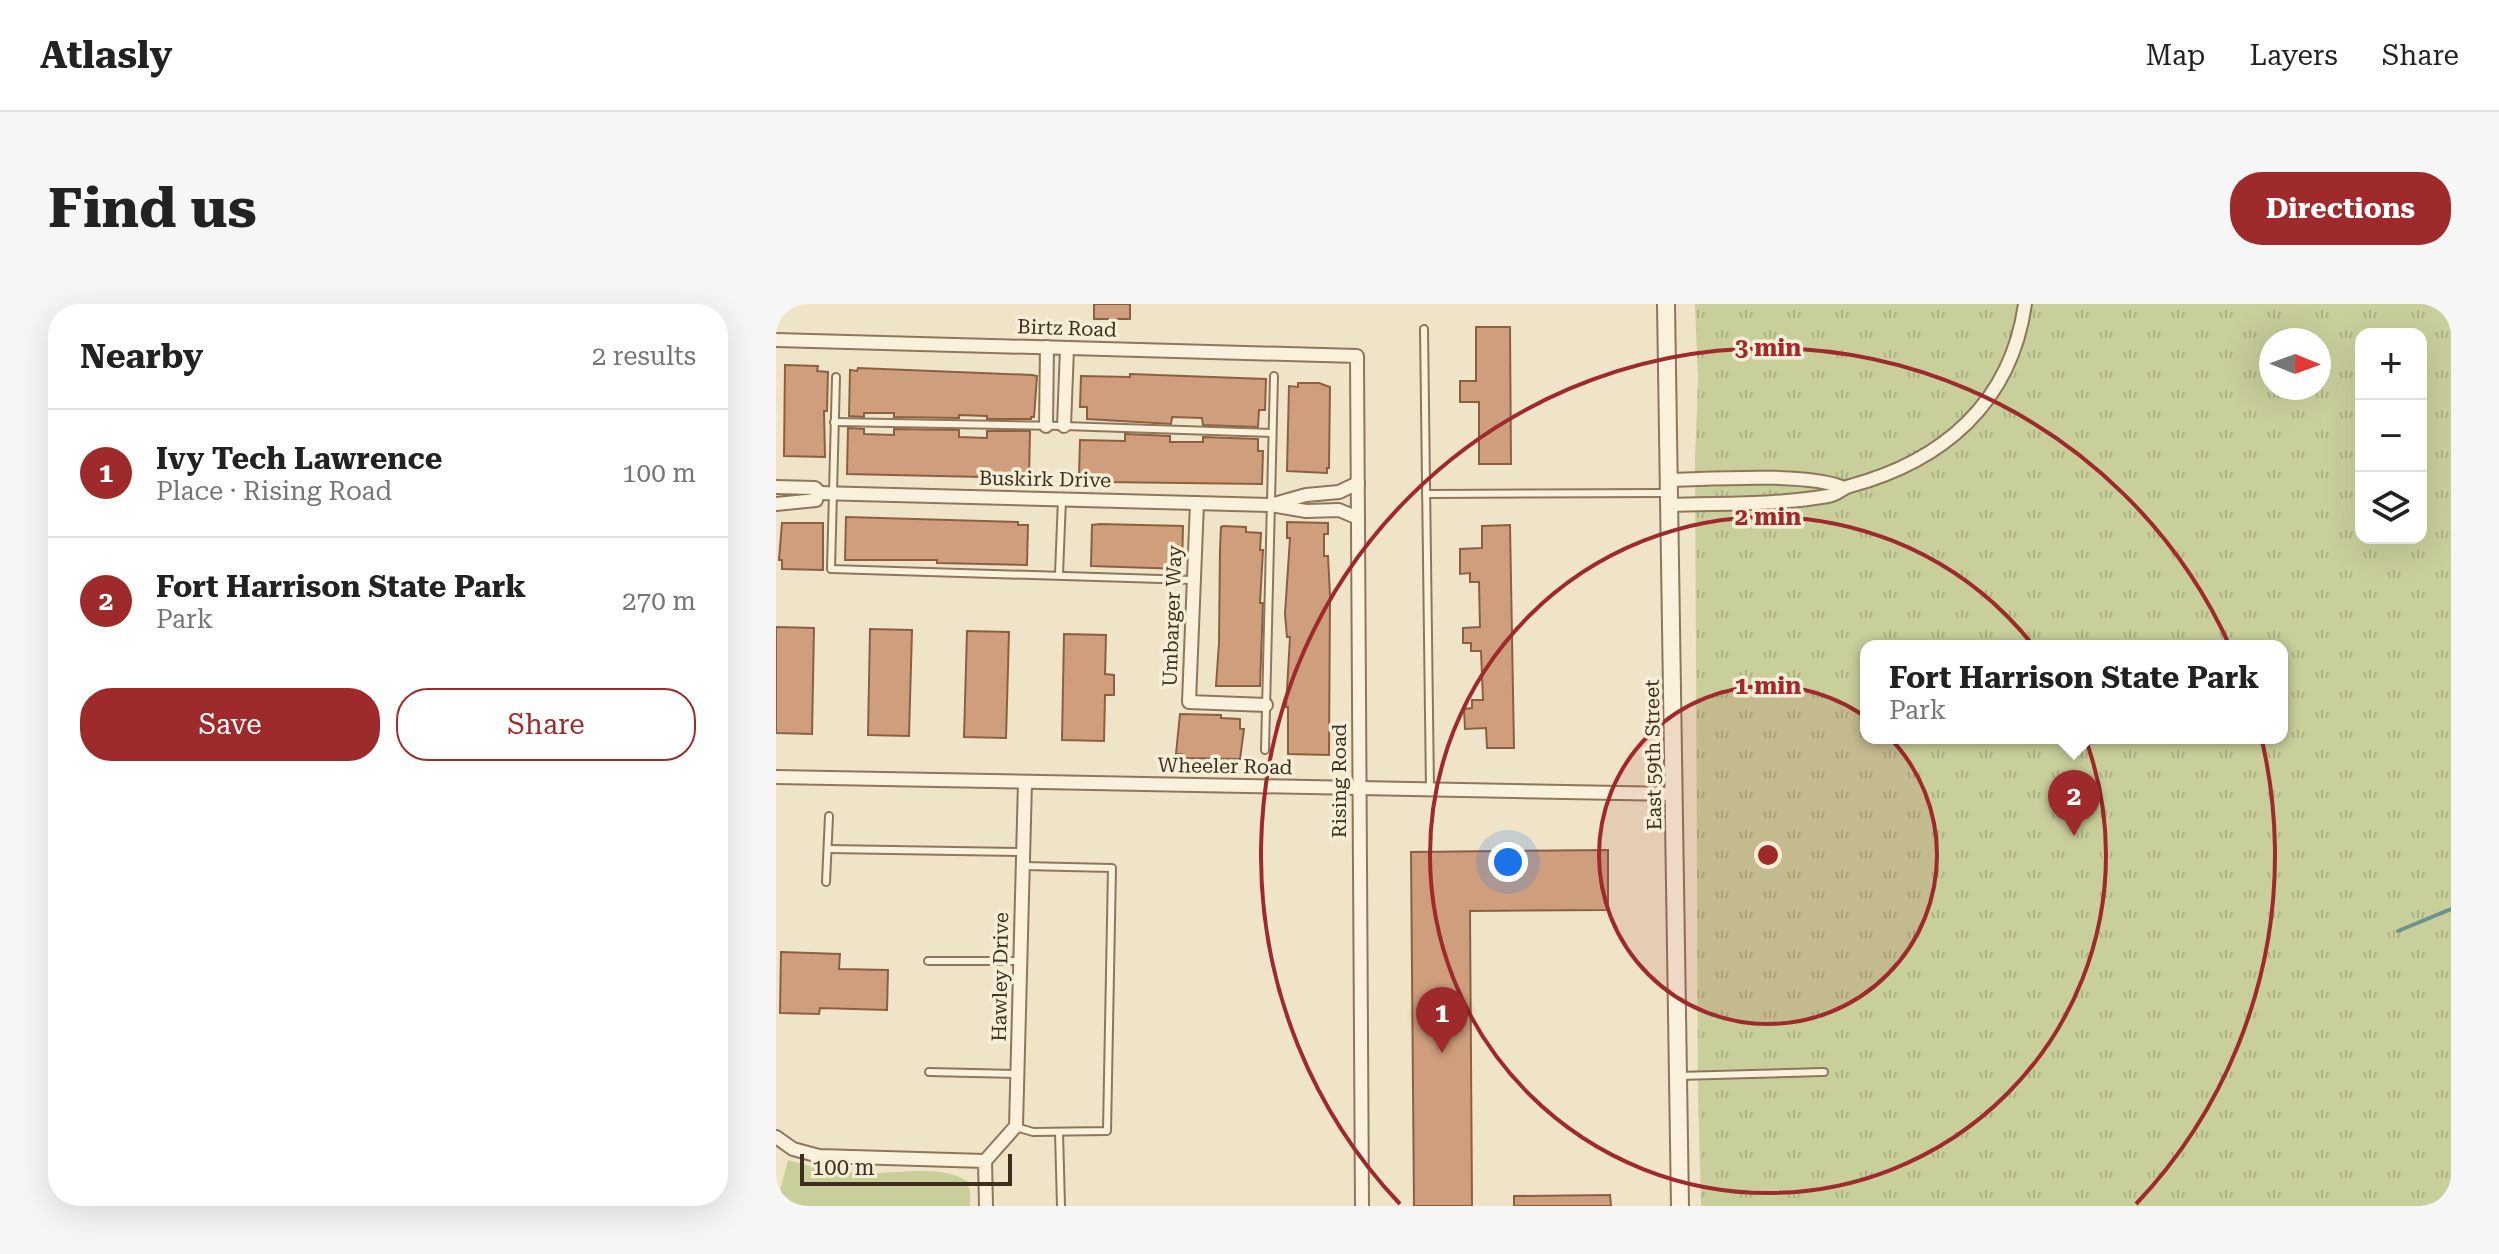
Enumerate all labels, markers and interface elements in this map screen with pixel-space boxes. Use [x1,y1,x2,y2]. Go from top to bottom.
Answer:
text: Atlasly [40,33,172,77]
text: Map [2146,39,2205,72]
text: Layers [2249,39,2338,72]
text: Share [2382,39,2459,72]
button: Directions [2230,172,2451,245]
text: Find us [48,175,257,241]
street label: Birtz Road [1017,314,1117,342]
north arrow [2259,328,2331,400]
map controls [2355,328,2427,544]
button: + [2355,328,2427,400]
text: 3 min [1735,334,1801,362]
text: Nearby [80,336,203,376]
text: 2 results [592,341,696,371]
button: − [2355,400,2427,472]
text: Ivy Tech Lawrence [156,441,442,476]
text: 1 [99,458,113,488]
text: 100 m [622,458,696,488]
street label: Buskirk Drive [979,466,1111,492]
button: layers [2355,472,2427,544]
text: Place · Rising Road [156,476,392,506]
text: 2 min [1735,503,1801,531]
street label: Umbarger Way [1158,545,1186,687]
text: Fort Harrison State Park [156,569,526,604]
text: 2 [99,586,113,616]
text: 270 m [622,586,696,616]
text: Park [156,604,213,634]
popup [1860,640,2288,744]
text: Fort Harrison State Park [1889,660,2259,695]
text: 1 min [1735,672,1801,700]
street label: East 59th Street [1640,679,1666,831]
button: Save [80,688,380,761]
button: Share [396,688,696,761]
text: Park [1889,695,1946,725]
street label: Rising Road [1327,723,1351,838]
street label: Wheeler Road [1157,753,1293,779]
pin: 2 [2048,770,2100,836]
centre of rings [1754,841,1782,869]
your location [1488,842,1528,882]
street label: Hawley Drive [987,912,1013,1042]
pin: 1 [1416,987,1468,1053]
scale bar [800,1150,1012,1186]
text: 100 m [812,1155,875,1180]

